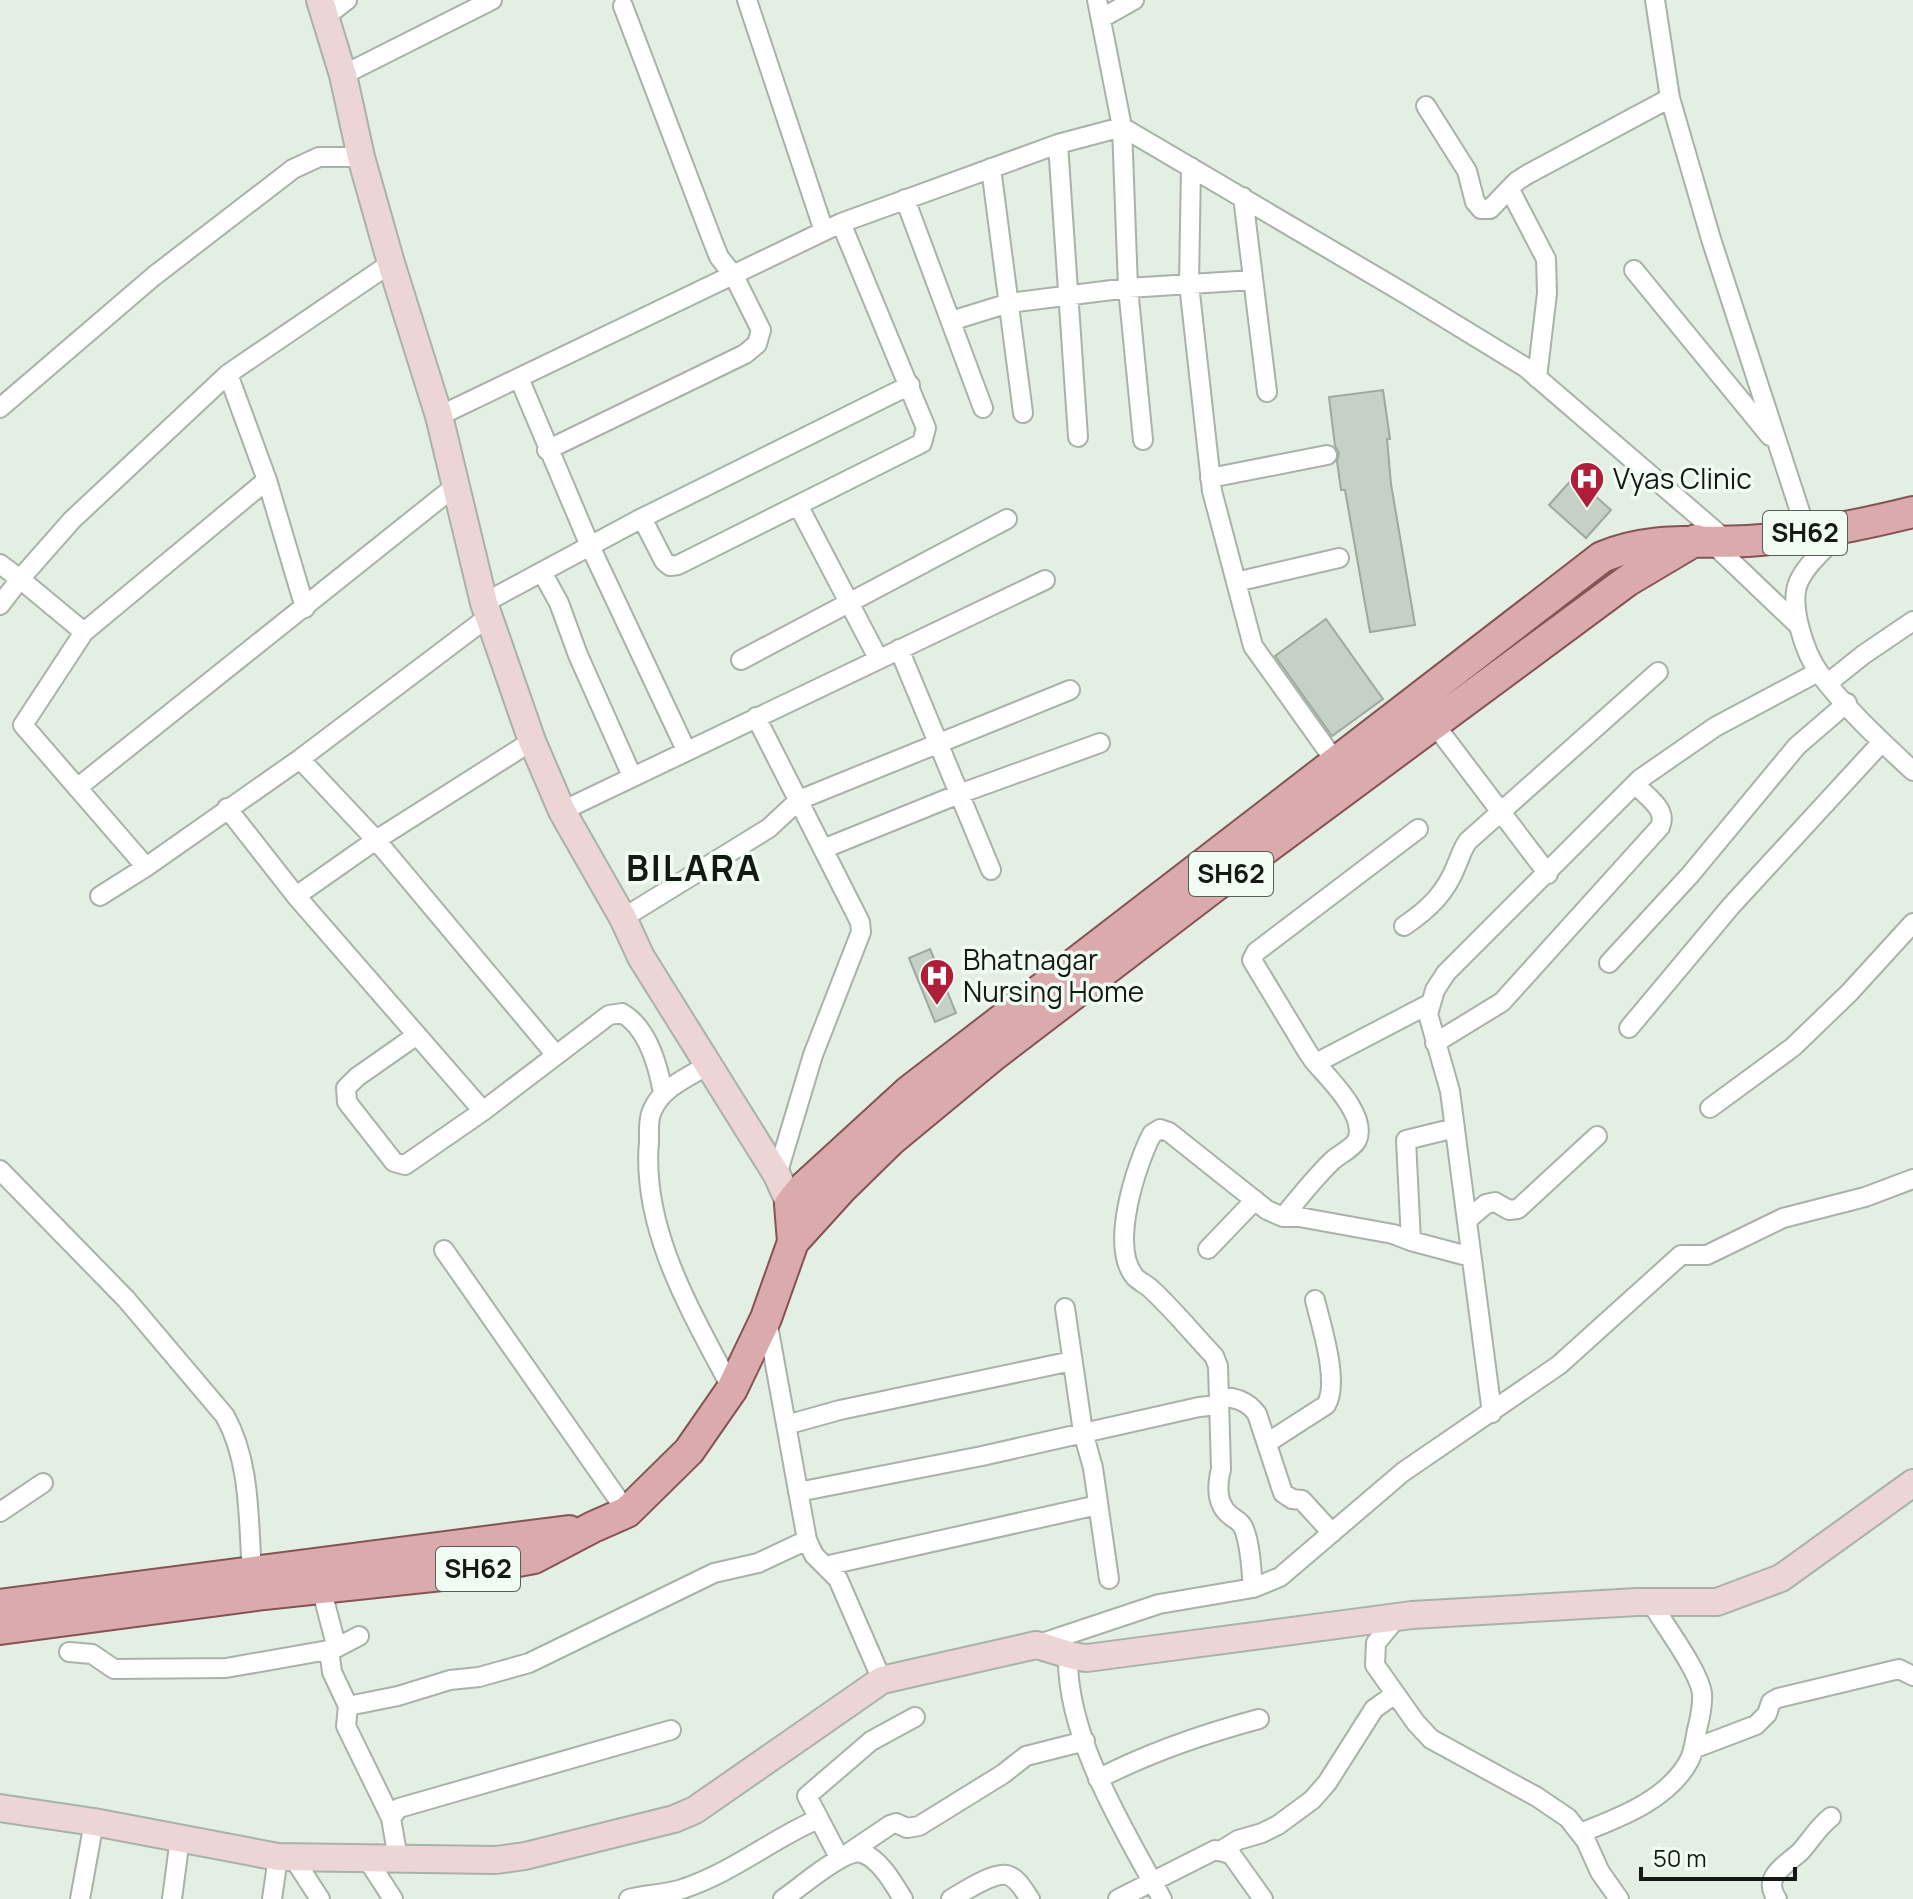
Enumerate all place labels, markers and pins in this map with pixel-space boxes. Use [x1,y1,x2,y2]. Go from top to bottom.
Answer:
place label: Vyas Clinic [1613,459,1752,497]
hospital icon: Vyas Clinic [1568,460,1606,510]
place label: Bhatnagar Nursing Home [963,940,1144,1010]
hospital icon: Bhatnagar Nursing Home [918,957,956,1007]

